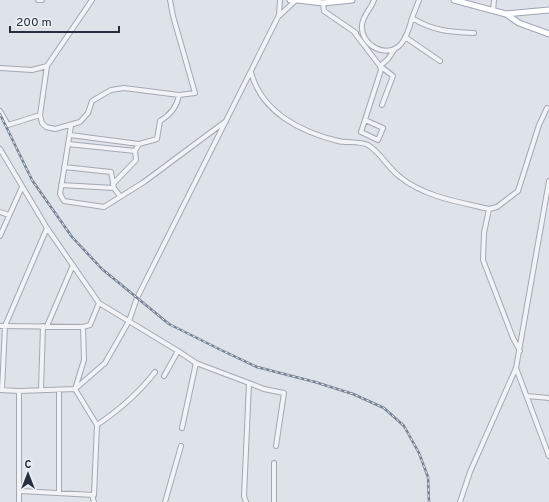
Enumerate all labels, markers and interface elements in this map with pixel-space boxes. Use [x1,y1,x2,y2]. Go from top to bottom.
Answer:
scale bar [10,8,119,34]
text: 200 m [16,15,52,31]
north arrow [8,454,48,494]
text: С [24,458,32,472]

